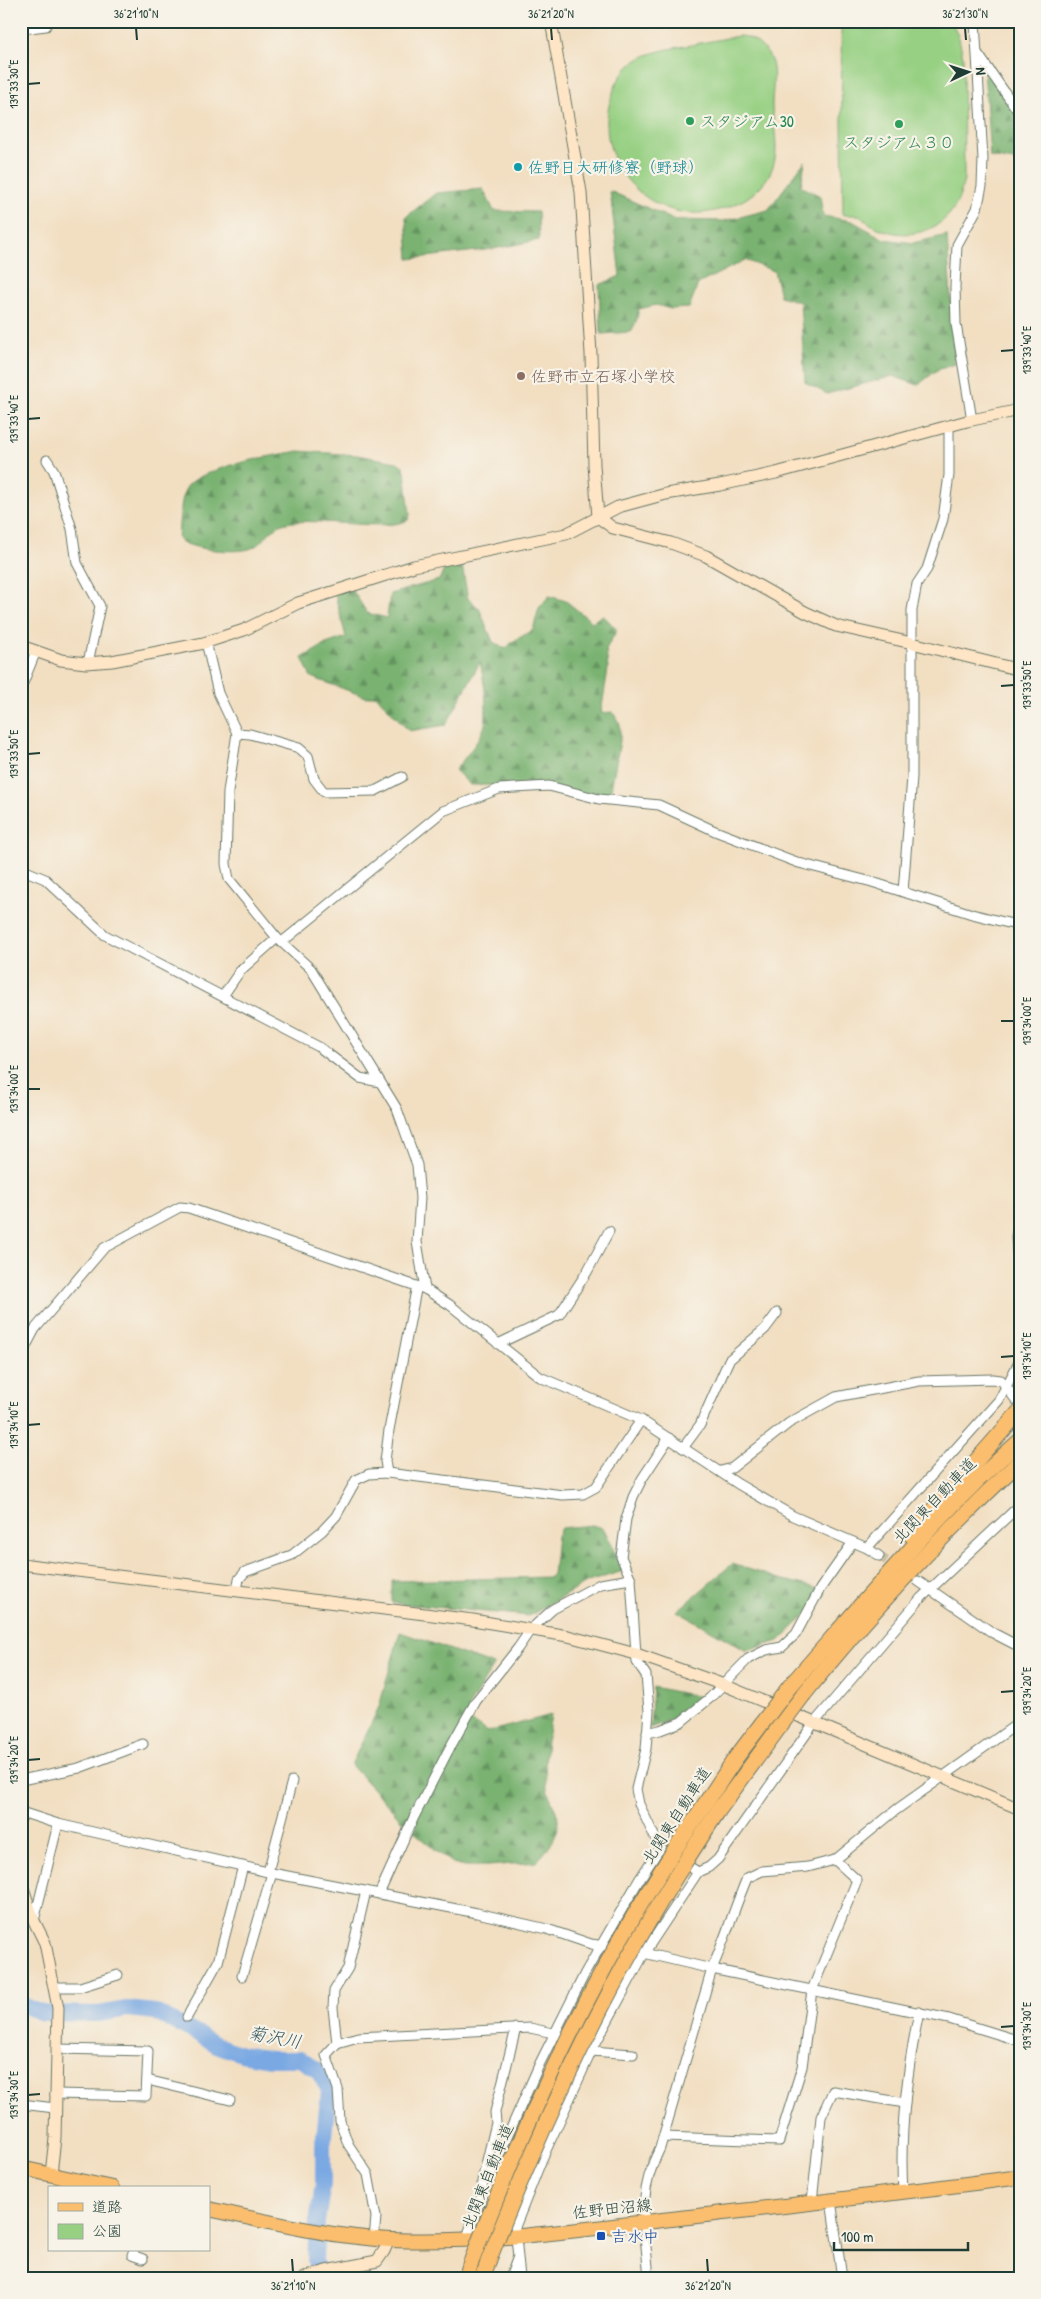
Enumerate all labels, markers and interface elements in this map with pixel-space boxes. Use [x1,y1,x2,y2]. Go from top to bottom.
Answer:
text: 36°21'10"N [114,5,158,22]
text: 36°21'20"N [528,5,574,22]
text: 36°21'30"N [942,5,988,22]
north arrow [944,48,994,98]
text: 139°33'30"E [5,59,22,109]
text: N [972,67,991,76]
place label: スタジアム30 [700,110,794,132]
marker: スタジアム30 [684,115,696,127]
marker: スタジアム３０ [893,118,905,130]
place label: スタジアム３０ [843,131,955,153]
place label: 佐野日大研修寮（野球） [528,156,704,178]
marker: 佐野日大研修寮（野球） [512,161,524,173]
text: 139°33'40"E [1018,325,1035,374]
place label: 佐野市立石塚小学校 [531,365,675,387]
marker: 佐野市立石塚小学校 [515,370,527,382]
text: 139°33'40"E [5,394,22,443]
text: 139°33'50"E [1018,660,1035,710]
text: 139°33'50"E [5,729,22,779]
text: 139°34'00"E [1018,996,1035,1045]
text: 139°34'00"E [5,1064,22,1113]
text: 139°34'10"E [1018,1332,1035,1380]
text: 139°34'10"E [5,1401,22,1449]
street label: 北関東自動車道 [887,1452,981,1548]
text: 139°34'20"E [1018,1666,1035,1715]
text: 139°34'20"E [5,1735,22,1784]
street label: 北関東自動車道 [636,1762,716,1868]
text: 139°34'30"E [1018,2001,1035,2050]
water label: 菊沢川 [246,2020,304,2054]
text: 139°34'30"E [5,2070,22,2119]
street label: 北関東自動車道 [456,2120,518,2232]
legend [48,2186,210,2252]
street label: 佐野田沼線 [571,2193,653,2223]
text: 道路 [92,2196,122,2217]
scale bar [834,2219,967,2251]
text: 公園 [92,2220,122,2241]
place label: 吉水中 [611,2225,659,2247]
text: 100 m [841,2226,874,2247]
marker: 吉水中 [595,2230,607,2242]
text: 36°21'10"N [271,2277,315,2294]
text: 36°21'20"N [685,2277,731,2294]

